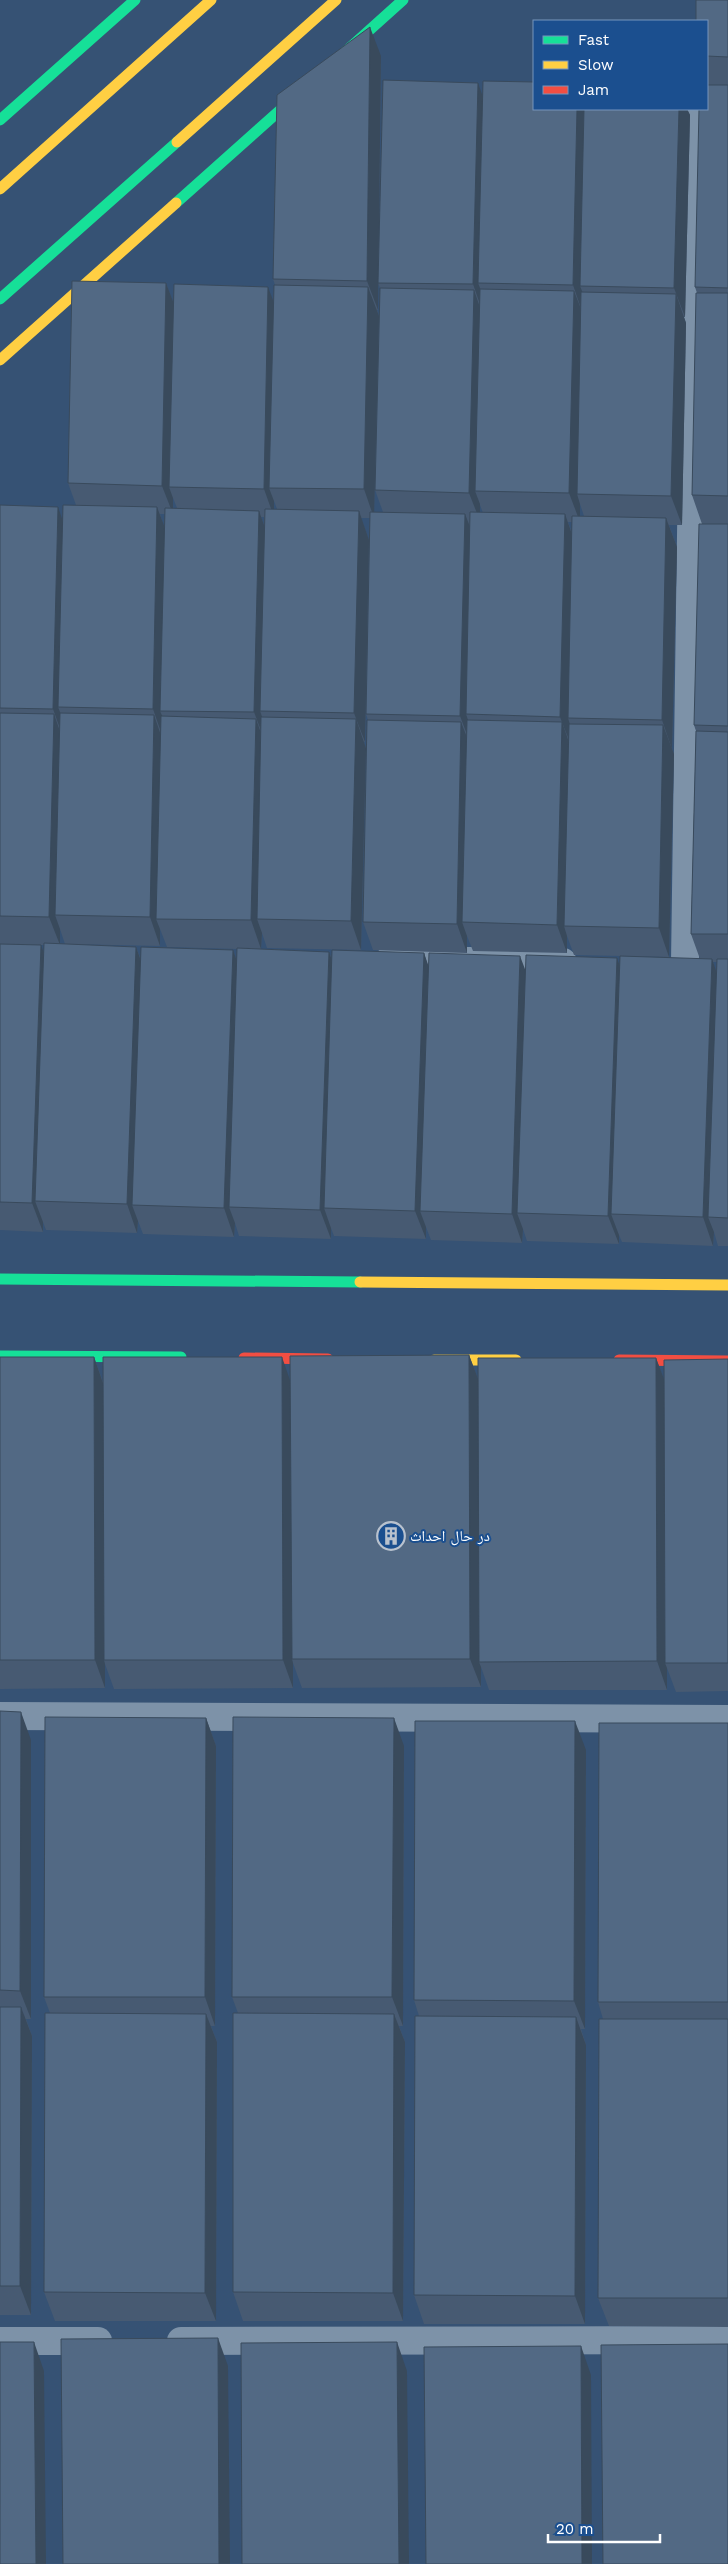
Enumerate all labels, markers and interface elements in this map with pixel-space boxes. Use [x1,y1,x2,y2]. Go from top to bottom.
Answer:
legend [533,20,708,110]
text: Fast [578,31,610,49]
text: Slow [578,56,614,74]
text: Jam [578,81,609,99]
building icon: در حال احداث [376,1521,406,1551]
place label: در حال احداث [410,1527,490,1546]
scale bar [548,2512,660,2544]
text: 20 m [556,2520,594,2538]

